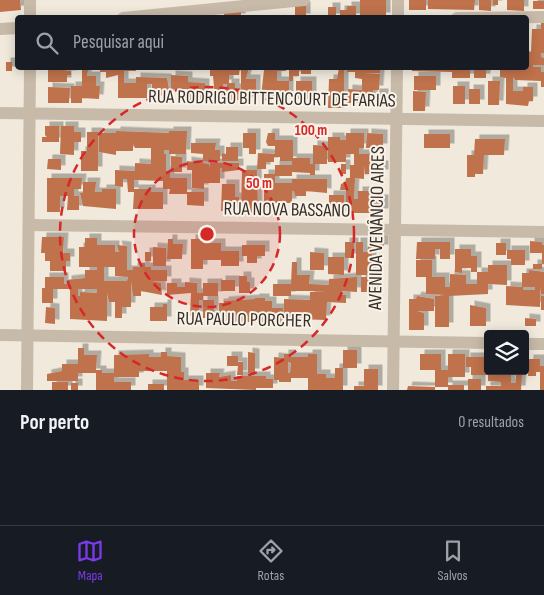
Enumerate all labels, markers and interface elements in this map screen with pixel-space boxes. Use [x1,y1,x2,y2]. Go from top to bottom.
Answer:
search box [15,15,529,70]
icon: search [33,29,61,57]
text: Pesquisar aqui [73,31,164,54]
street label: RUA RODRIGO BITTENCOURT DE FARIAS [148,85,396,113]
text: 100 m [295,121,327,140]
street label: AVENIDA VENÂNCIO AIRES [364,146,390,311]
text: 50 m [246,174,272,193]
street label: RUA NOVA BASSANO [223,197,351,223]
centre of rings [198,225,216,243]
street label: RUA PAULO PORCHER [176,307,312,333]
map controls [484,330,529,375]
button: layers [484,330,529,375]
text: Por perto [20,410,89,435]
text: 0 resultados [458,413,524,432]
tab: Mapa [76,537,104,584]
tab: Rotas [257,537,285,584]
tab: Salvos [438,537,468,584]

